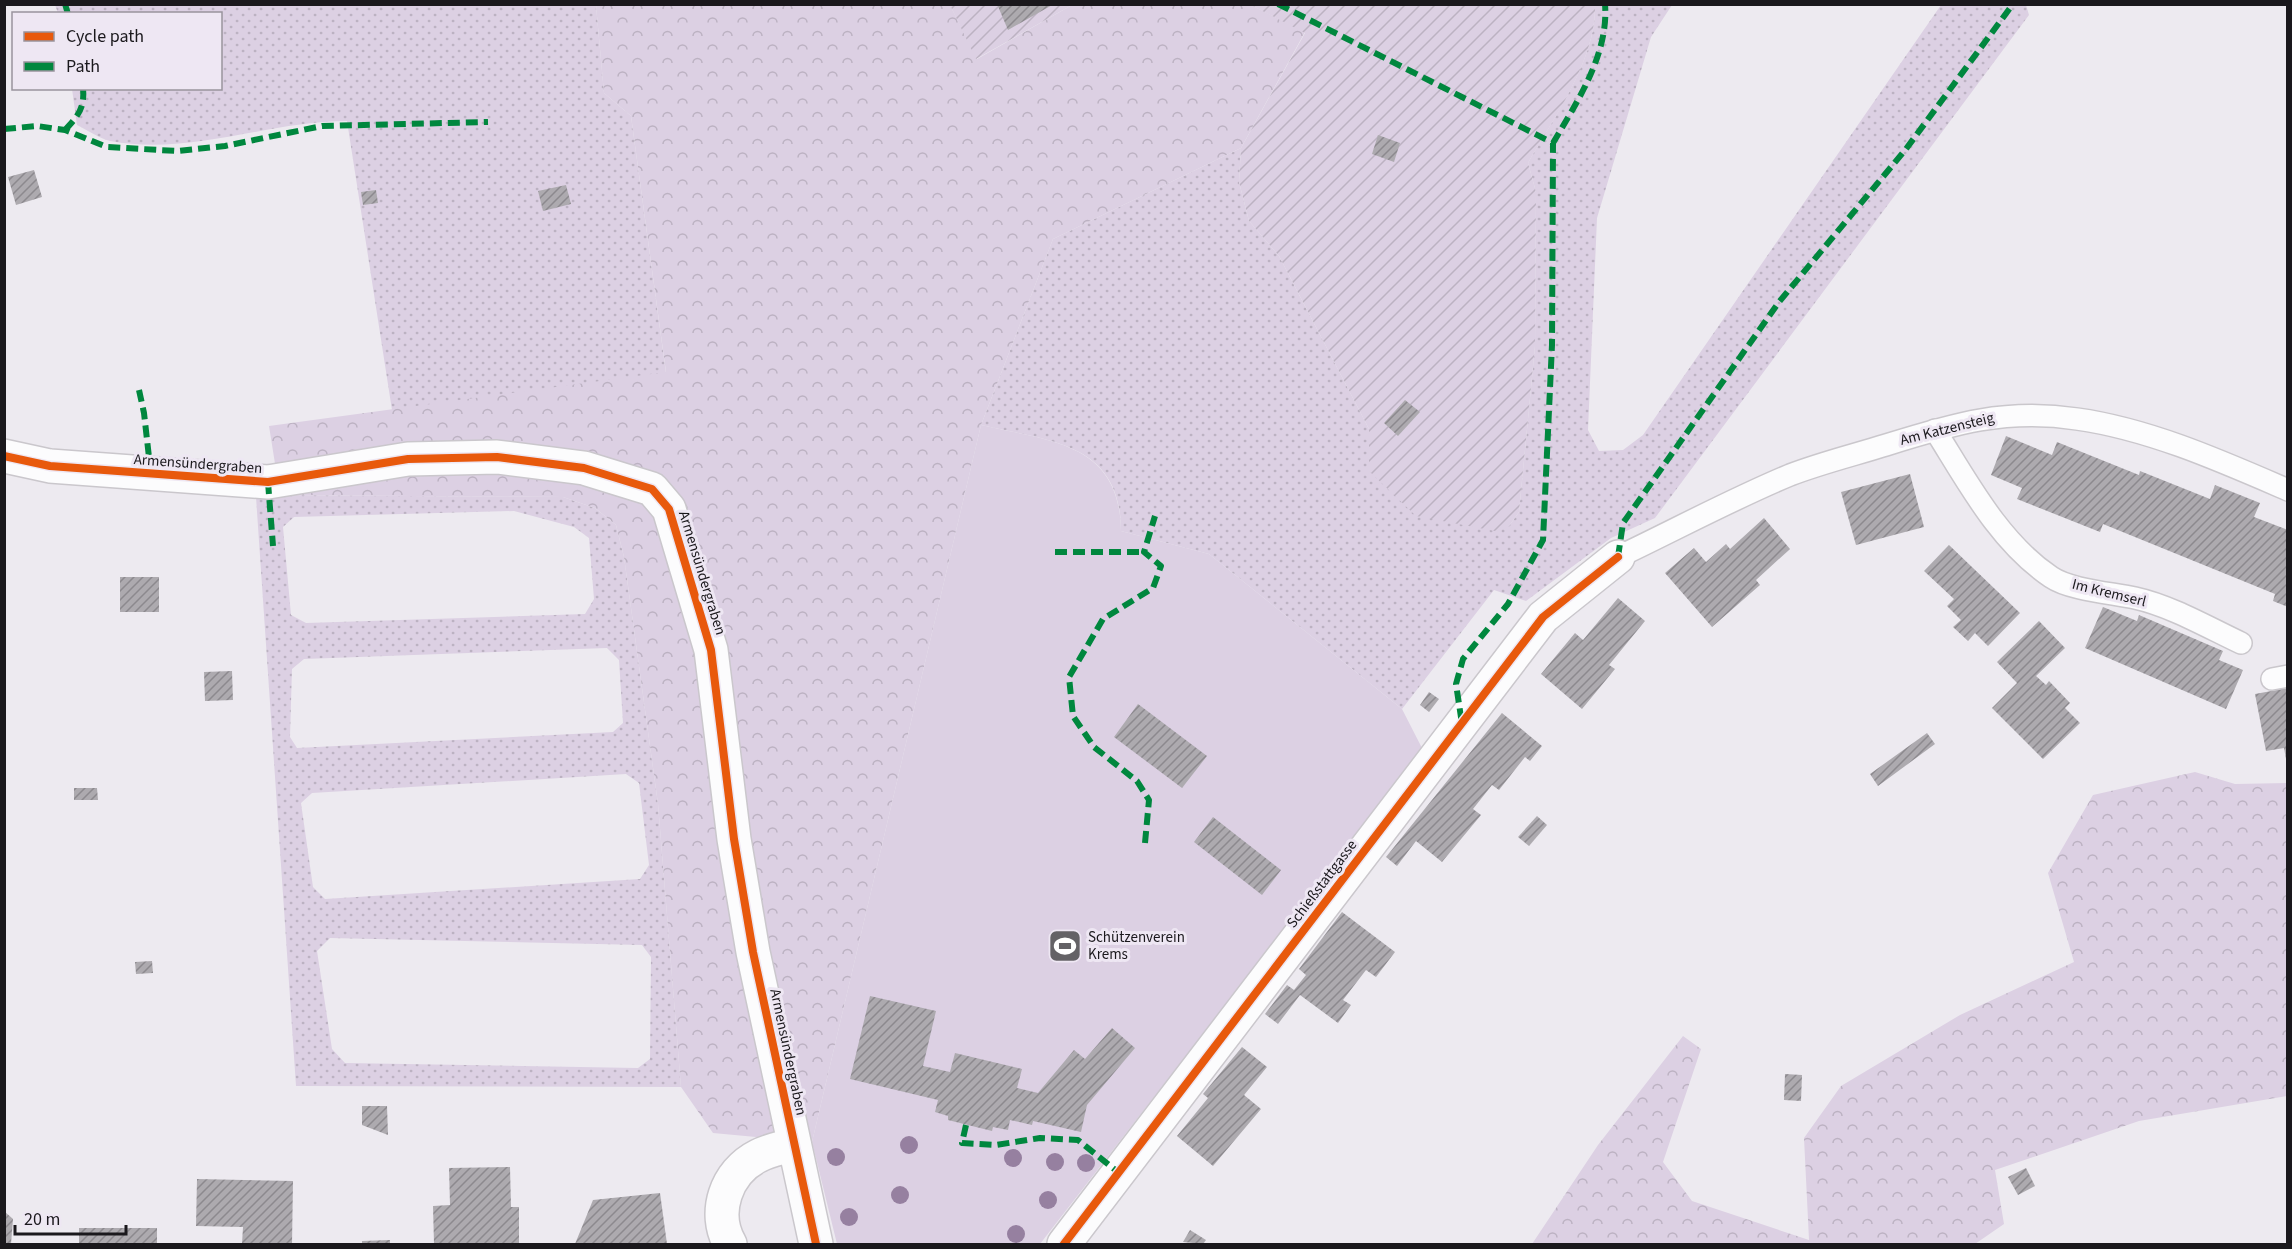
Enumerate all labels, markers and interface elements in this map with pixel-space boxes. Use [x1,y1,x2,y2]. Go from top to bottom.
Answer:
legend [12,12,222,90]
text: Cycle path [66,24,144,49]
text: Path [66,54,100,79]
street label: Am Katzensteig [1898,407,1997,451]
street label: Armensündergraben [133,449,263,479]
street label: Armensündergraben [673,508,731,638]
street label: Im Kremserl [2070,574,2148,612]
street label: Schießstattgasse [1282,836,1362,932]
place label: Schützenverein Krems [1088,927,1185,965]
sports icon: Schützenverein Krems [1047,928,1083,964]
street label: Armensündergraben [764,987,812,1117]
scale bar [15,1198,126,1236]
text: 20 m [24,1207,60,1232]

